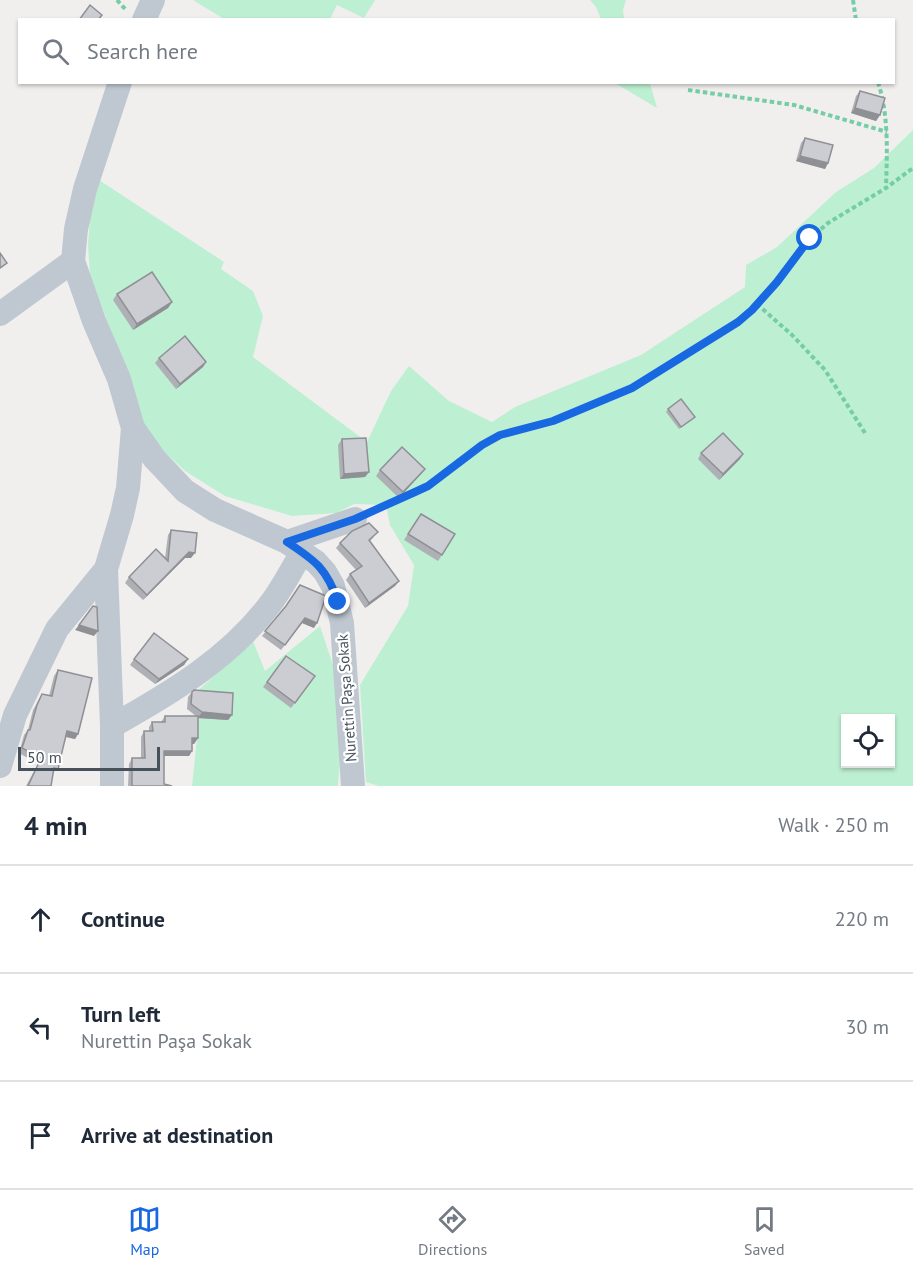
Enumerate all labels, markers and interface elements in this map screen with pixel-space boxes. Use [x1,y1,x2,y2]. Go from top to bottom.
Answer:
search box [18,18,895,84]
icon: search [39,35,72,68]
text: Search here [87,37,198,65]
route start [796,224,822,250]
route end [324,588,350,614]
street label: Nurettin Paşa Sokak [332,633,360,763]
map controls [841,714,895,768]
button: locate [841,714,895,768]
scale bar [18,744,160,772]
text: 50 m [27,747,62,767]
text: 4 min [24,809,87,842]
text: Walk · 250 m [778,812,889,838]
icon: ahead [24,903,57,936]
text: Continue [81,905,165,933]
text: 220 m [835,906,889,932]
text: Turn left [81,1000,161,1028]
icon: left [24,1011,57,1044]
text: 30 m [846,1014,889,1040]
text: Nurettin Paşa Sokak [81,1028,252,1054]
icon: arrive [24,1119,57,1152]
text: Arrive at destination [81,1121,273,1149]
tab: Map [128,1203,161,1259]
tab: Directions [418,1203,487,1259]
tab: Saved [744,1203,785,1259]

